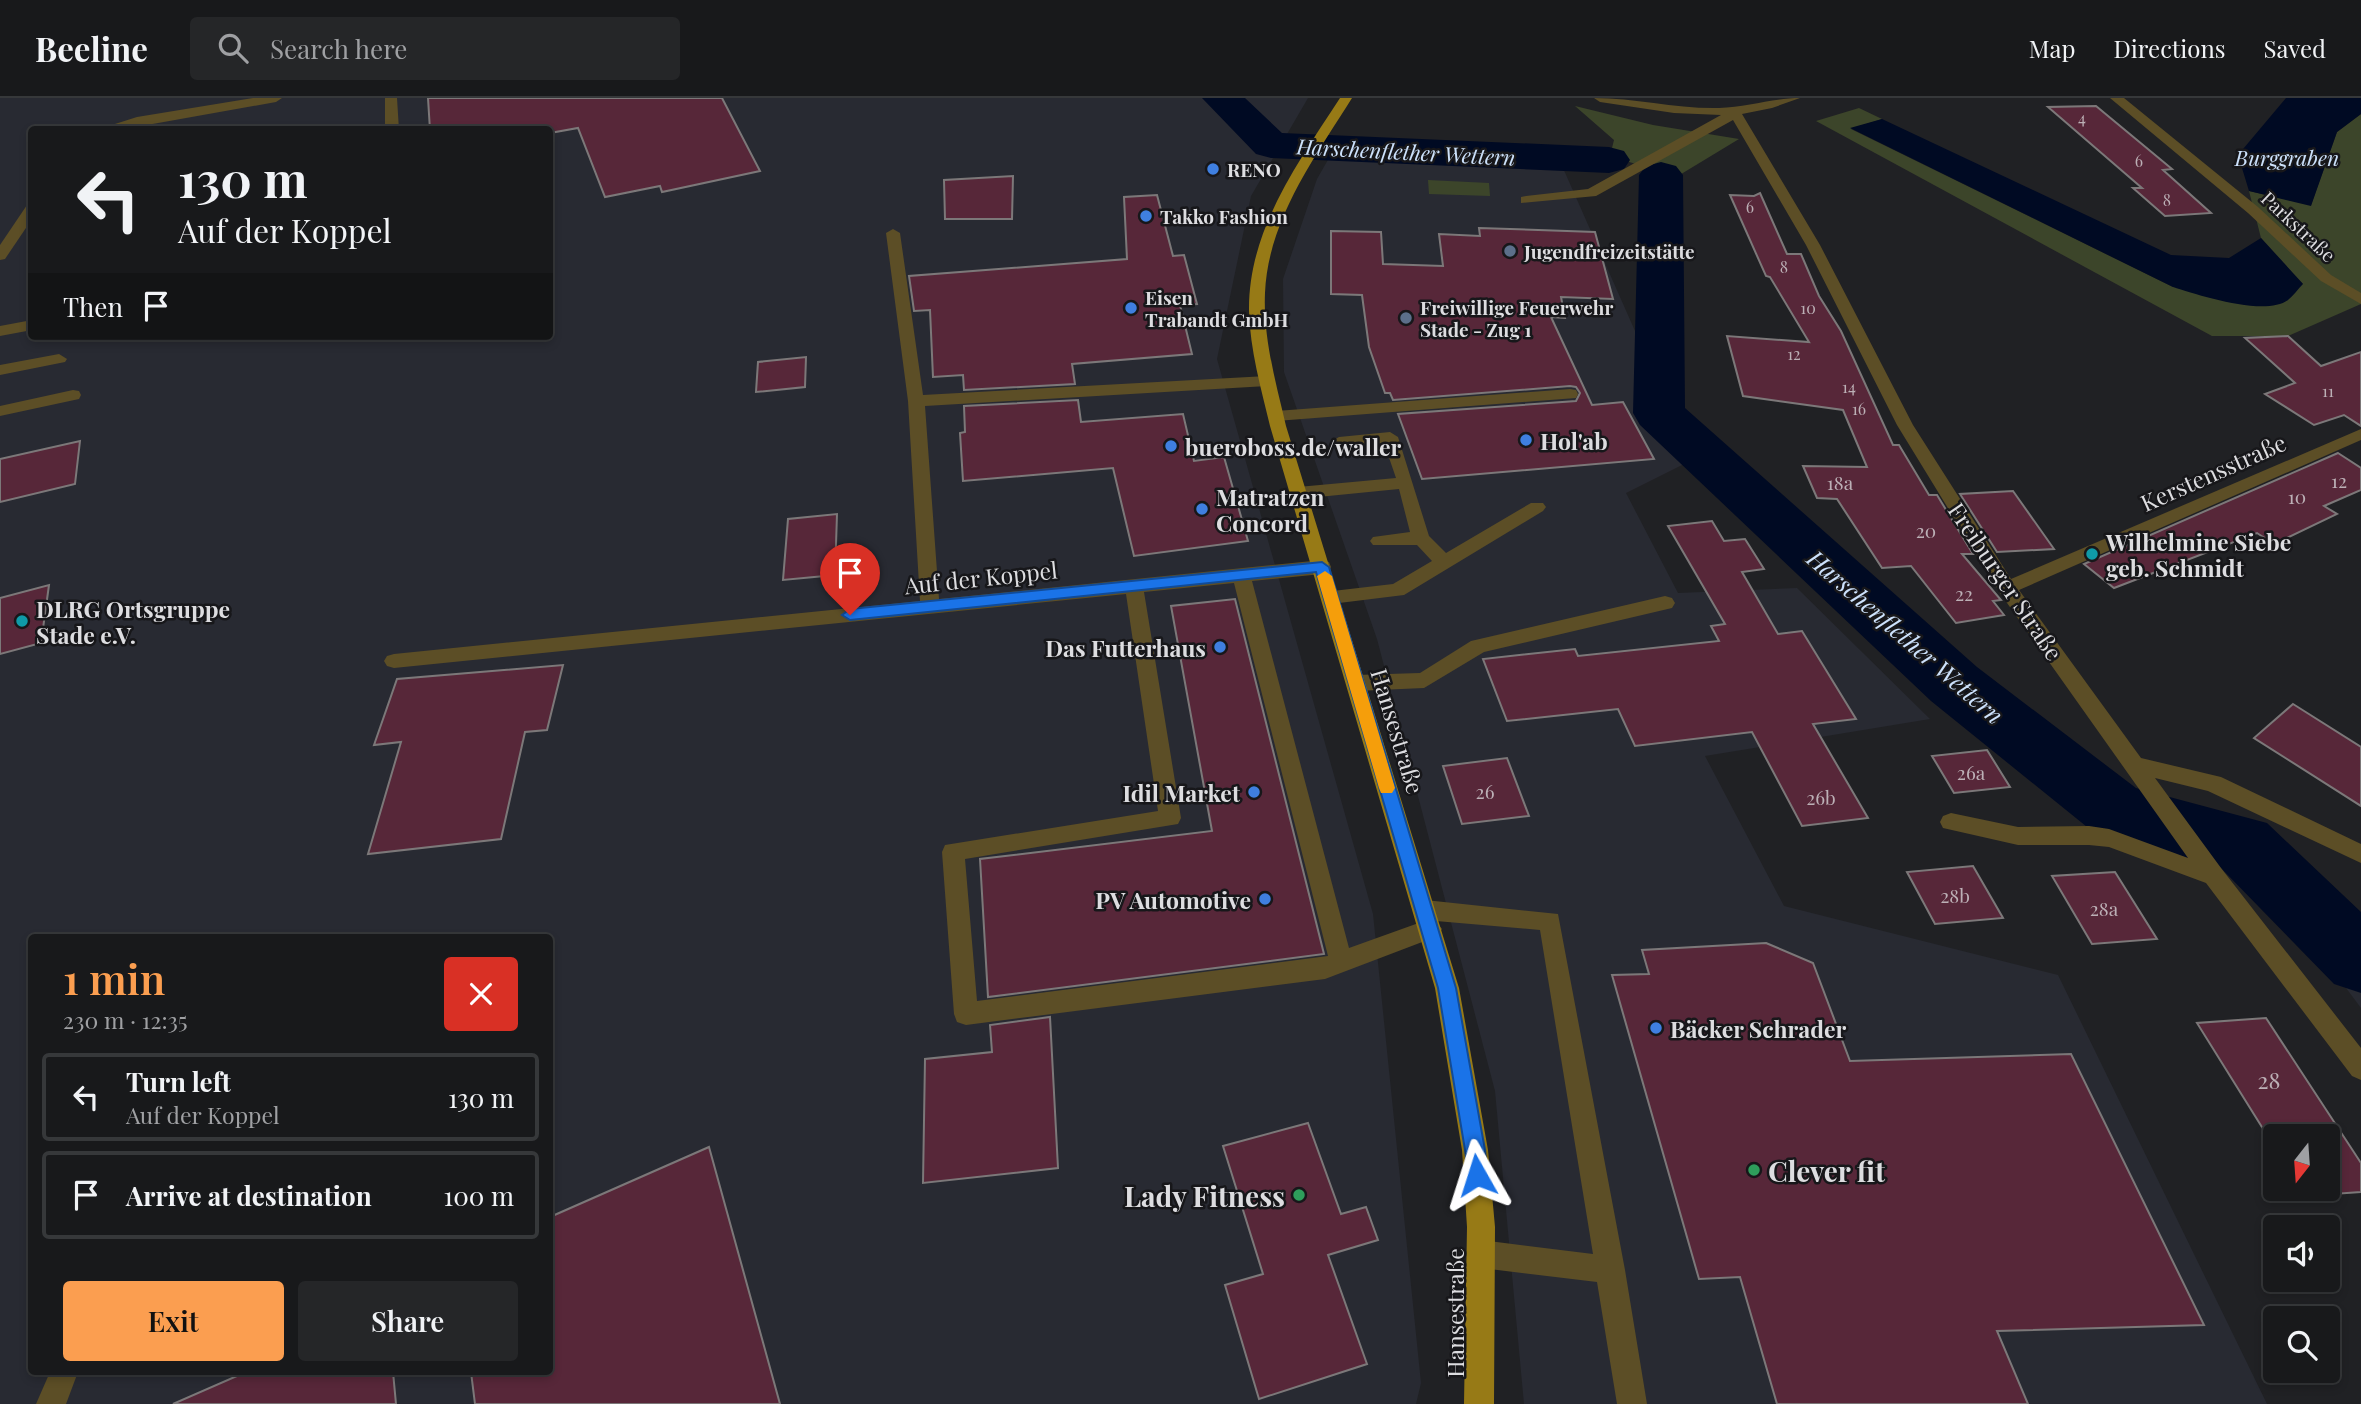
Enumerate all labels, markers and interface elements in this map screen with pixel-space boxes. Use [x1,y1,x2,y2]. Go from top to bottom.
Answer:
search box [190,17,680,80]
text: Beeline [35,26,148,70]
icon: search [214,29,252,67]
text: Search here [270,31,407,66]
text: Map [2029,32,2075,64]
text: Directions [2113,32,2226,64]
text: Saved [2264,32,2326,64]
house number: 4 [2078,107,2086,128]
water label: Harschenflether Wettern [1295,131,1516,171]
water label: Burggraben [2234,143,2339,171]
text: 130 m [178,145,308,210]
house number: 6 [2135,150,2143,171]
icon: left [63,154,154,245]
place label: RENO [1227,156,1281,182]
marker: RENO [1205,161,1221,177]
street label: Parkstraße [2256,185,2342,267]
house number: 8 [2163,189,2171,210]
house number: 6 [1746,196,1754,217]
place label: Takko Fashion [1160,203,1288,229]
text: Auf der Koppel [178,208,392,251]
marker: Takko Fashion [1138,208,1154,224]
place label: Jugendfreizeitstätte [1523,238,1695,264]
marker: Jugendfreizeitstätte [1502,243,1518,259]
house number: 8 [1780,256,1788,277]
place label: Eisen Trabandt GmbH [1145,284,1289,332]
icon: arrive [137,287,175,325]
text: Then [63,289,123,324]
place label: Freiwillige Feuerwehr Stade - Zug 1 [1420,294,1613,342]
house number: 10 [1800,297,1816,318]
marker: Eisen Trabandt GmbH [1123,300,1139,316]
marker: Freiwillige Feuerwehr Stade - Zug 1 [1398,310,1414,326]
house number: 12 [1787,343,1801,364]
house number: 14 [1842,376,1856,397]
house number: 11 [2322,380,2334,401]
house number: 16 [1852,398,1866,419]
place label: Hol'ab [1540,425,1608,456]
street label: Kerstensstraße [2135,426,2291,518]
place label: bueroboss.de/waller [1185,431,1401,462]
marker: Hol'ab [1518,432,1534,448]
marker: bueroboss.de/waller [1163,438,1179,454]
house number: 12 [2331,467,2347,493]
house number: 18a [1827,469,1854,495]
place label: Matratzen Concord [1216,481,1324,538]
house number: 10 [2288,483,2306,509]
street label: Freiburger Straße [1942,496,2070,666]
marker: Matratzen Concord [1194,501,1210,517]
house number: 20 [1916,517,1936,543]
place label: Wilhelmine Siebe geb. Schmidt [2105,526,2291,583]
water label: Harschenflether Wettern [1800,541,2011,730]
pin [820,543,880,615]
marker: Wilhelmine Siebe geb. Schmidt [2084,546,2100,562]
icon: arrive [831,554,869,592]
street label: Auf der Koppel [902,554,1059,601]
house number: 22 [1955,580,1973,606]
place label: DLRG Ortsgruppe Stade e.V. [36,593,230,650]
marker: DLRG Ortsgruppe Stade e.V. [14,613,30,629]
place label: Das Futterhaus [1045,632,1206,663]
marker: Das Futterhaus [1212,639,1228,655]
street label: Hansestraße [1364,665,1432,797]
house number: 26a [1957,759,1986,785]
place label: Idil Market [1122,777,1241,808]
house number: 26 [1476,778,1495,804]
marker: Idil Market [1246,784,1262,800]
house number: 26b [1806,784,1836,810]
house number: 28b [1940,882,1970,908]
place label: PV Automotive [1095,884,1251,915]
marker: PV Automotive [1257,891,1273,907]
house number: 28a [2090,895,2119,921]
text: 1 min [63,950,165,1006]
button: close [444,957,518,1031]
text: 230 m · 12:35 [63,1004,187,1035]
place label: Bäcker Schrader [1670,1013,1846,1044]
marker: Bäcker Schrader [1648,1020,1664,1036]
text: Turn left [126,1064,231,1099]
house number: 28 [2258,1064,2280,1095]
icon: left [67,1078,105,1116]
text: 130 m [448,1080,514,1115]
text: Auf der Koppel [126,1099,280,1130]
north arrow [2263,1124,2340,1200]
map controls [2263,1124,2340,1383]
position arrow [1440,1138,1514,1212]
place label: Clever fit [1768,1152,1885,1189]
marker: Clever fit [1746,1162,1762,1178]
icon: arrive [67,1176,105,1214]
place label: Lady Fitness [1124,1177,1285,1214]
text: Arrive at destination [126,1178,372,1213]
text: 100 m [444,1178,514,1213]
marker: Lady Fitness [1291,1187,1307,1203]
button: sound [2263,1215,2340,1292]
street label: Hansestraße [1439,1248,1470,1378]
button: Exit [63,1281,284,1361]
button: Share [298,1281,518,1361]
button: search [2263,1306,2340,1383]

